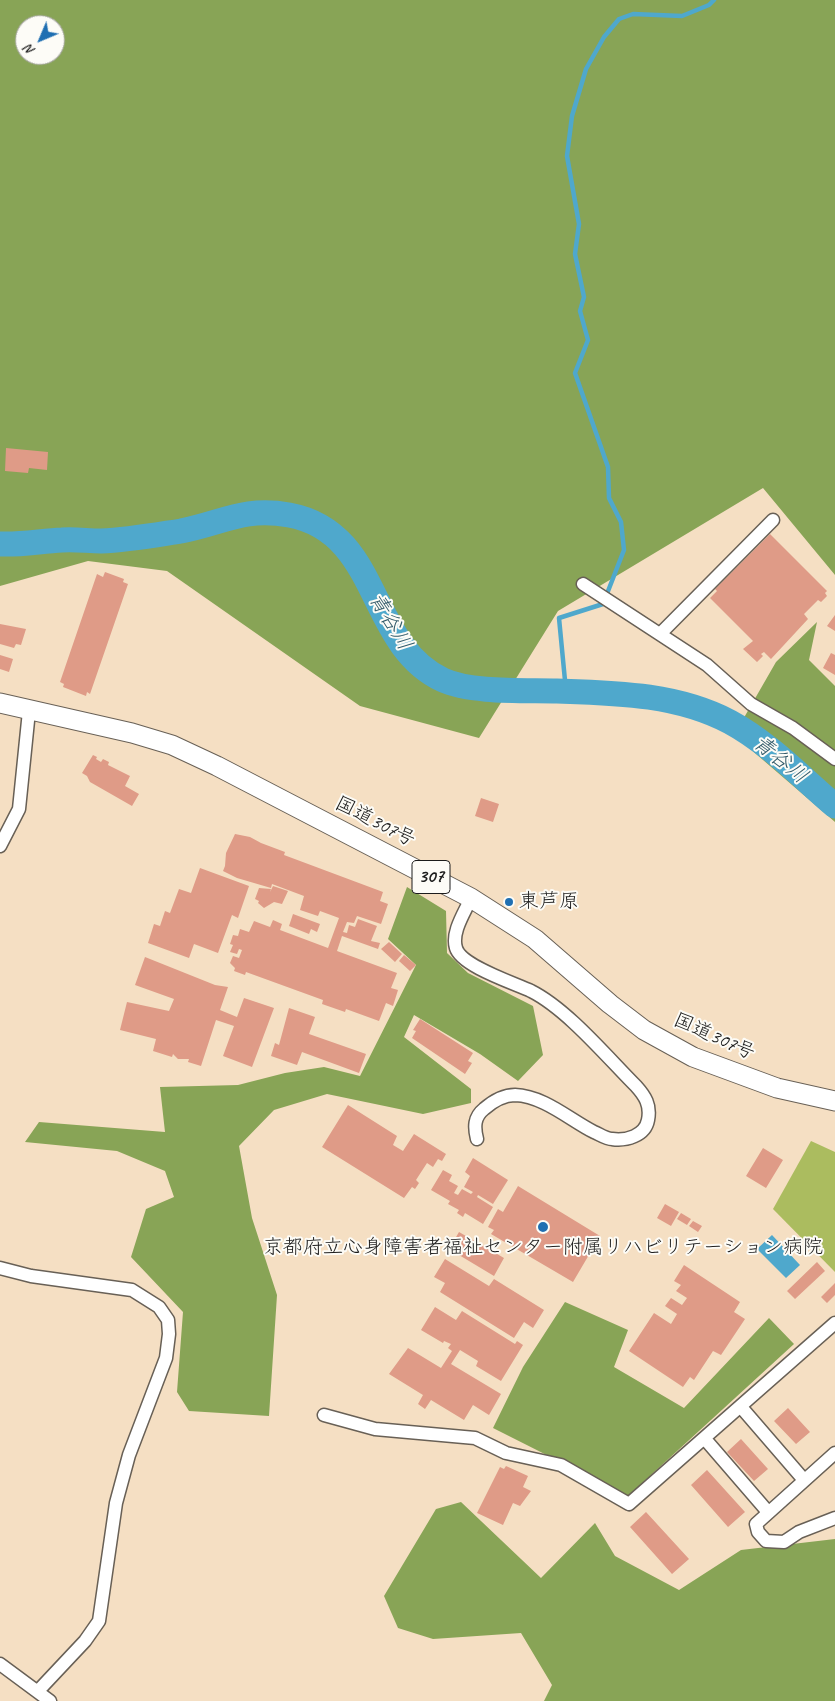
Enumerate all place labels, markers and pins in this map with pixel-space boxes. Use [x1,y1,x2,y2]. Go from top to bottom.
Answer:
place label: 東芦原 [519,890,579,914]
marker: 東芦原 [503,896,515,908]
marker: 京都府立心身障害者福祉センター附属リハビリテーション病院 [536,1220,550,1234]
place label: 京都府立心身障害者福祉センター附属リハビリテーション病院 [263,1236,823,1260]

